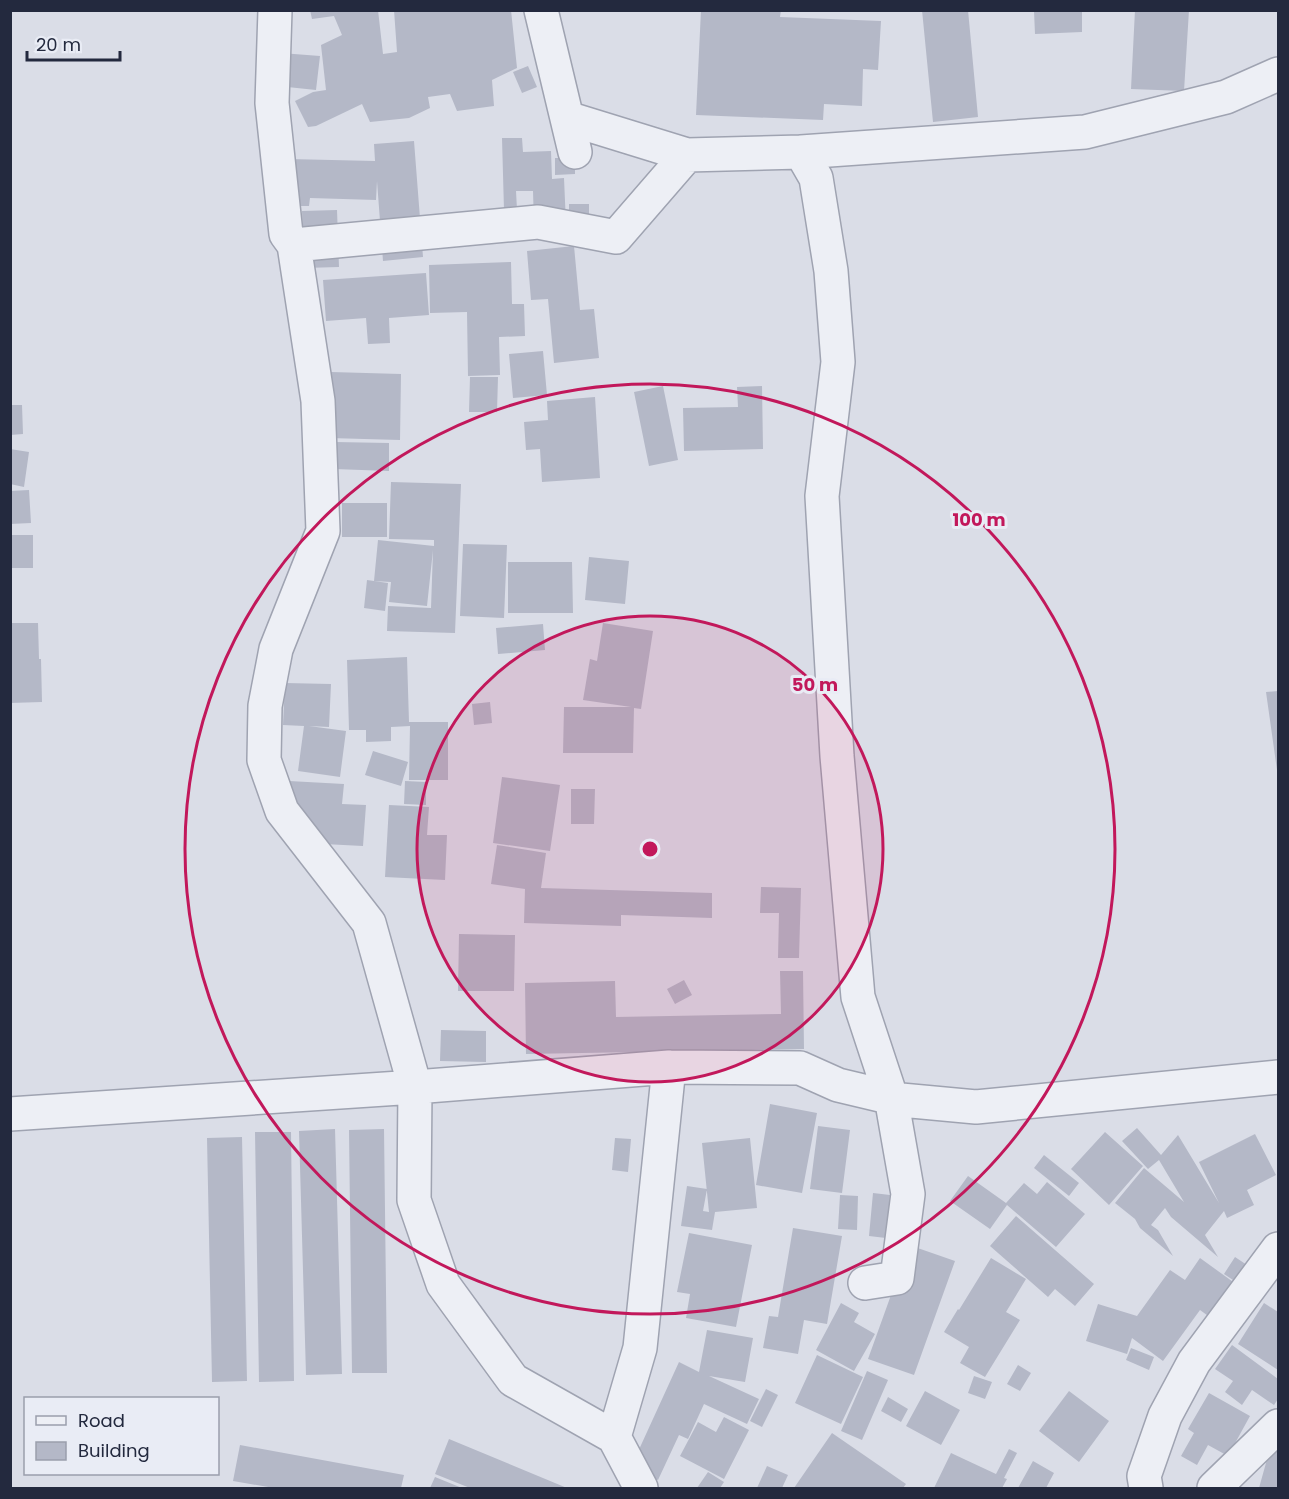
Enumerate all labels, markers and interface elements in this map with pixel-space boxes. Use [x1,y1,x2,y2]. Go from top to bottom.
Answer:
scale bar [27,24,120,62]
text: 20 m [36,32,81,57]
text: 100 m [952,507,1006,532]
text: 50 m [792,672,838,697]
centre of rings [640,839,660,859]
legend [24,1397,219,1475]
text: Road [78,1408,125,1433]
text: Building [78,1438,150,1463]

